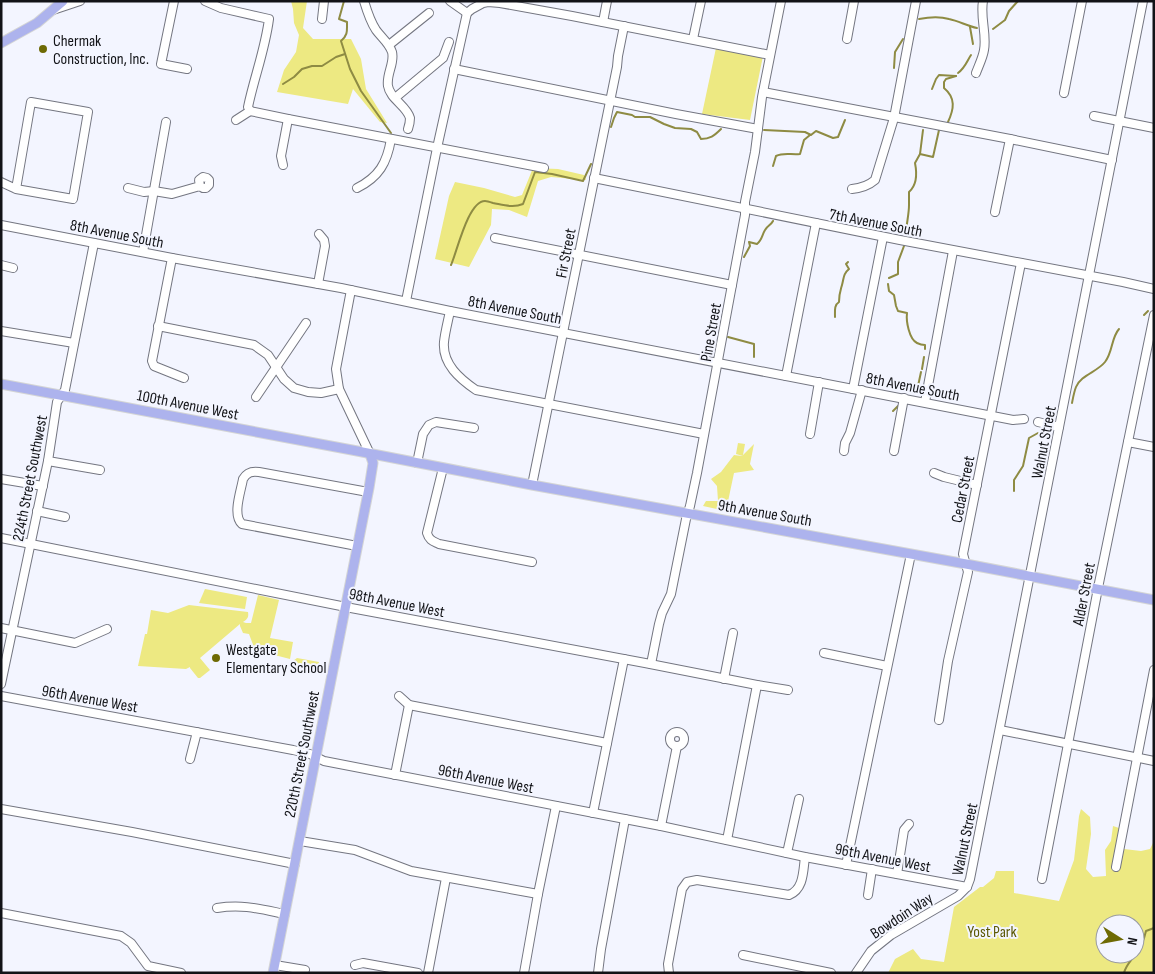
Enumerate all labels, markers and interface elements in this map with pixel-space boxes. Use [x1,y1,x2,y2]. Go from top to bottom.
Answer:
place label: Chermak Construction, Inc. [53,32,149,69]
marker: Chermak Construction, Inc. [37,43,49,55]
street label: 7th Avenue South [828,205,924,242]
street label: 8th Avenue South [68,216,165,253]
street label: Fir Street [552,227,581,280]
street label: 8th Avenue South [466,292,563,329]
street label: Pine Street [697,301,726,363]
street label: 8th Avenue South [864,369,961,406]
street label: 100th Avenue West [135,386,240,425]
street label: Walnut Street [1028,404,1061,480]
street label: 224th Street Southwest [9,413,52,543]
street label: Cedar Street [948,454,979,524]
street label: 9th Avenue South [716,496,813,531]
street label: Alder Street [1069,561,1100,629]
street label: 98th Avenue West [347,585,446,622]
place label: Westgate Elementary School [226,641,326,678]
marker: Westgate Elementary School [210,652,222,664]
street label: 96th Avenue West [40,682,139,717]
street label: 220th Street Southwest [281,689,324,819]
street label: 96th Avenue West [436,761,535,798]
street label: Walnut Street [948,801,982,877]
street label: 96th Avenue West [833,840,932,877]
street label: Bowdoin Way [867,889,937,943]
north arrow [1095,914,1145,964]
park label: Yost Park [967,923,1017,942]
text: N [1123,936,1141,947]

